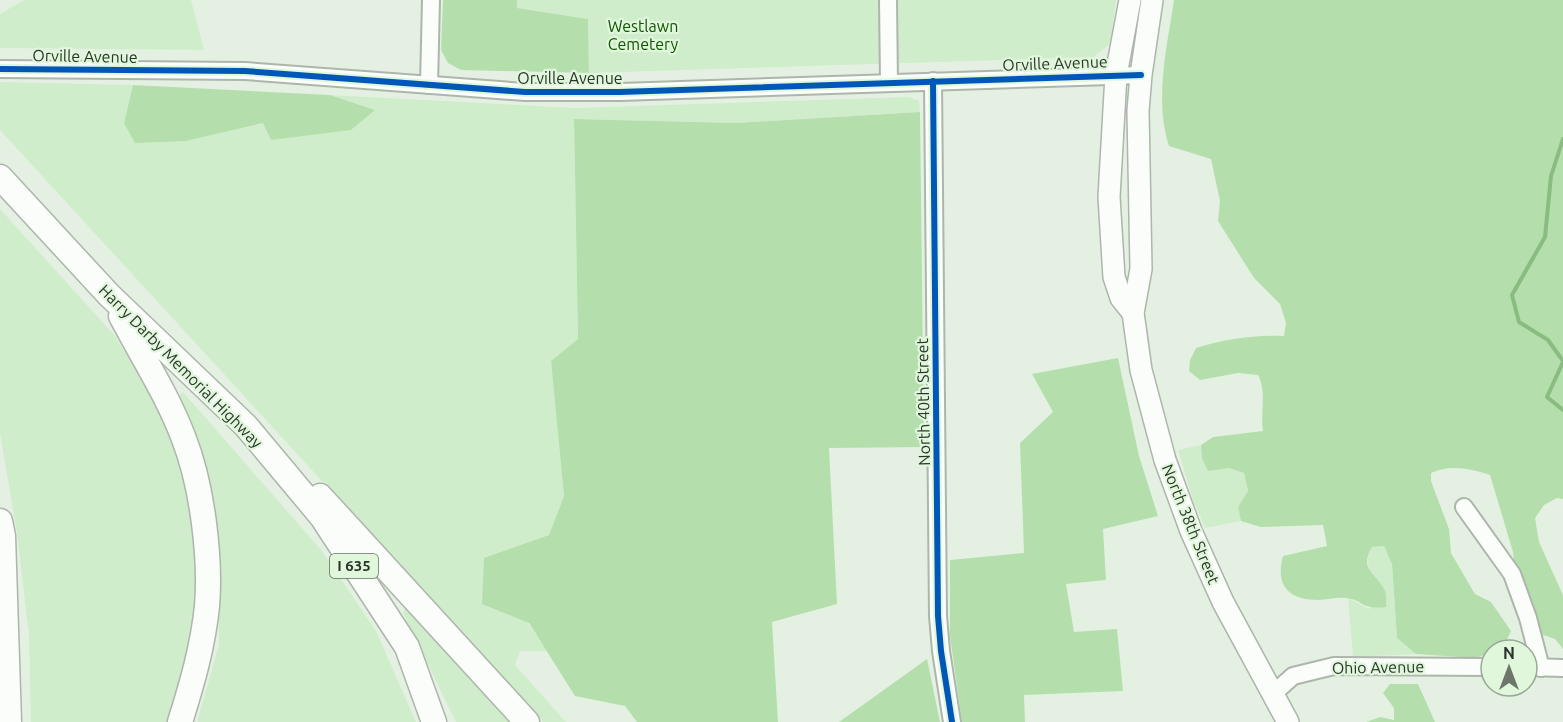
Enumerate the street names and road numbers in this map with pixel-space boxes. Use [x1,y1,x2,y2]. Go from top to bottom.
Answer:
street label: Orville Avenue [32,46,138,66]
street label: Orville Avenue [1002,52,1108,74]
street label: Orville Avenue [517,69,623,87]
street label: Harry Darby Memorial Highway [96,281,266,451]
street label: North 40th Street [913,337,933,466]
street label: North 38th Street [1159,461,1224,587]
road number: I 635 [330,554,378,578]
street label: Ohio Avenue [1332,657,1424,677]

